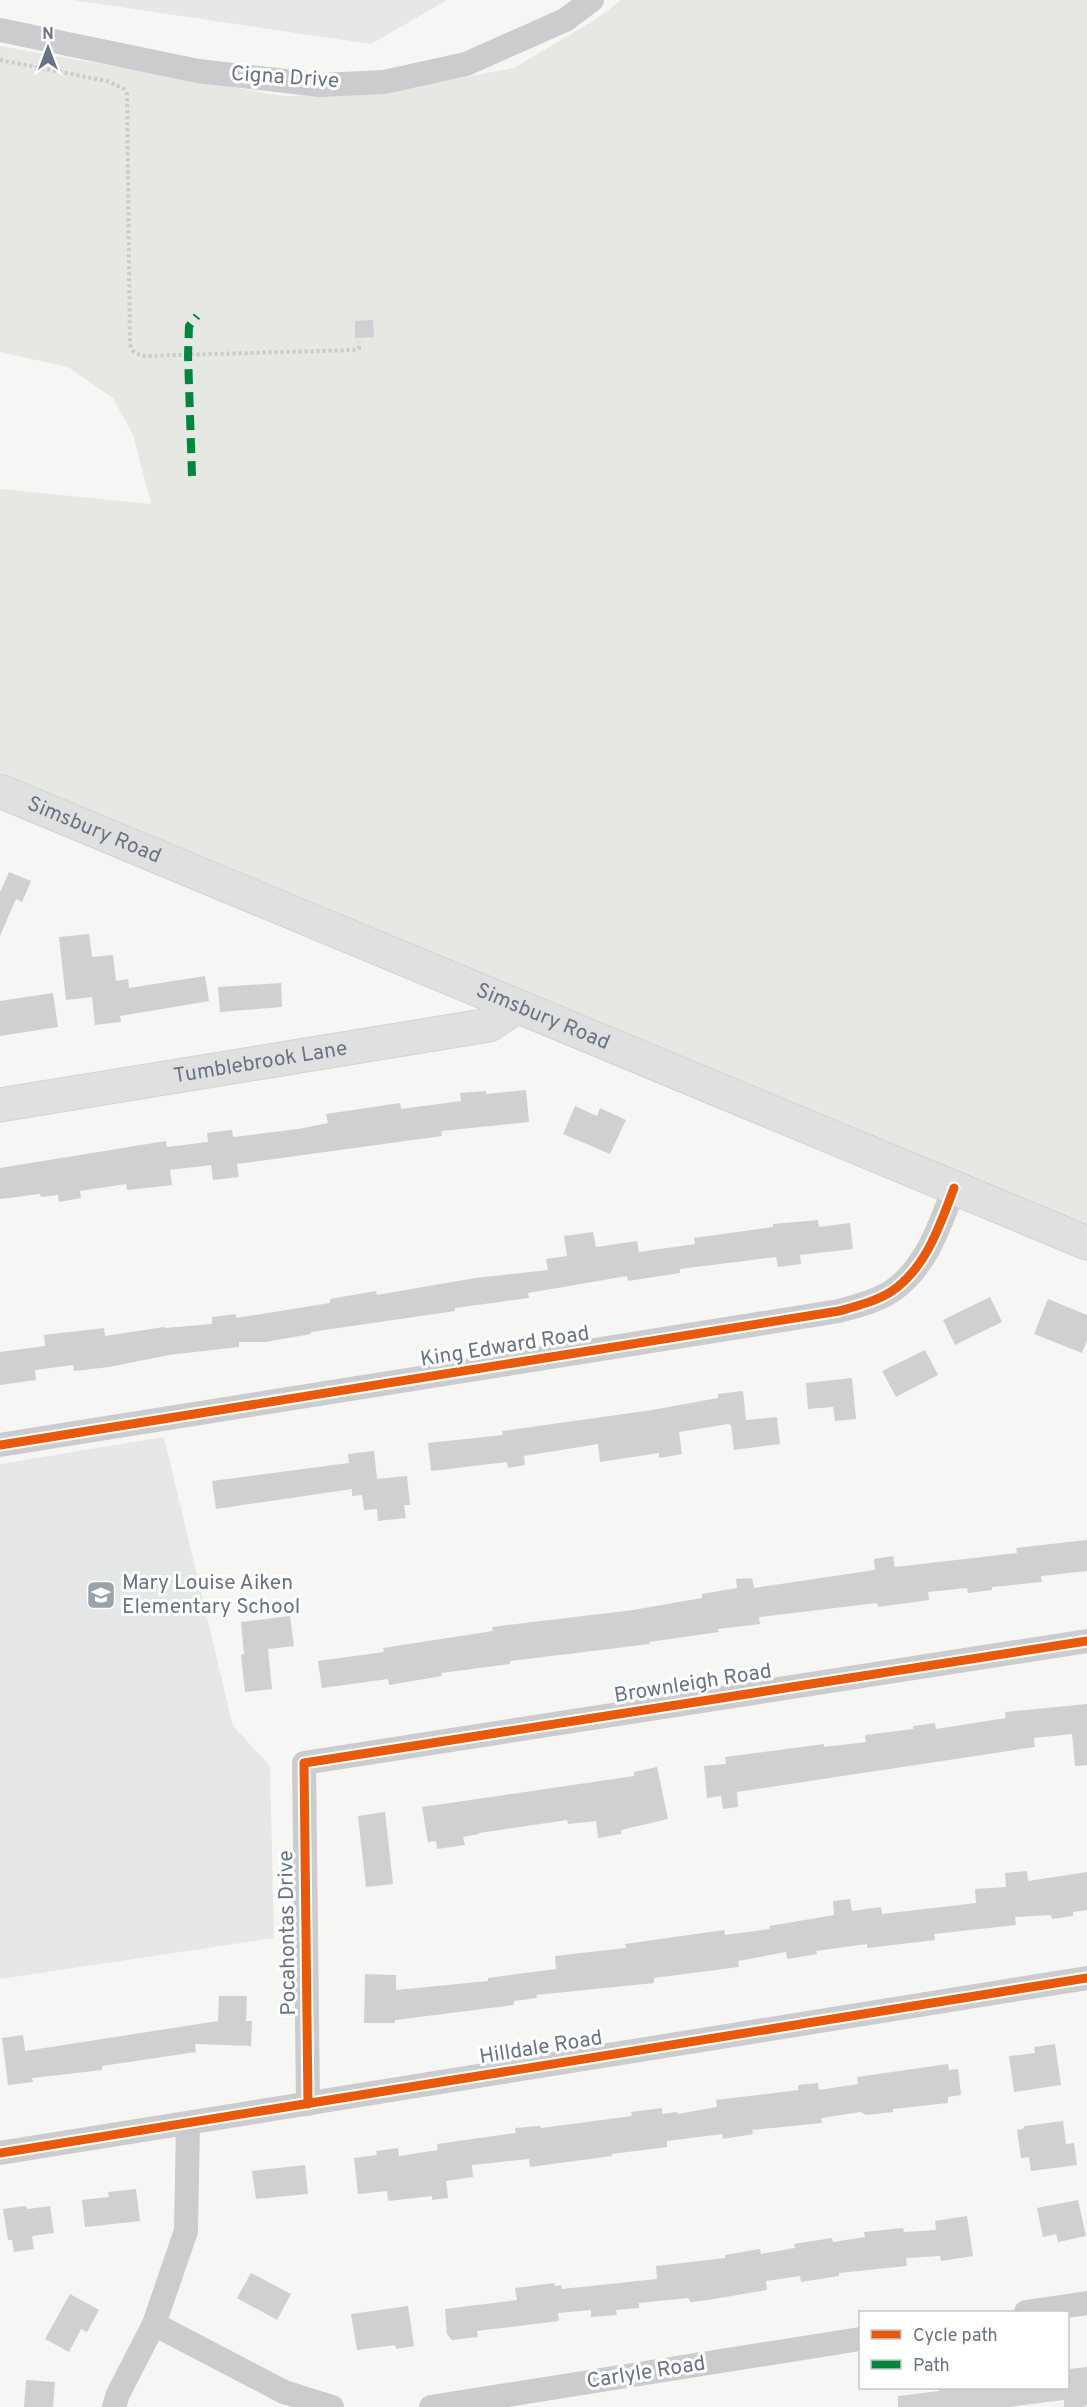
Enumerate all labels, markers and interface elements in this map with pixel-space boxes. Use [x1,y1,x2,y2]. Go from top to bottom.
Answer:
north arrow [18,18,78,78]
text: N [42,25,54,45]
street label: Cigna Drive [230,61,340,95]
street label: Simsbury Road [23,790,165,870]
street label: Simsbury Road [472,977,614,1057]
street label: Tumblebrook Lane [172,1035,349,1090]
street label: King Edward Road [419,1320,591,1374]
place label: Mary Louise Aiken Elementary School [122,1570,300,1621]
school or university icon: Mary Louise Aiken Elementary School [85,1579,117,1611]
street label: Brownleigh Road [612,1658,774,1710]
street label: Pocahontas Drive [273,1850,303,2016]
street label: Hilldale Road [478,2025,604,2071]
legend [859,2311,1069,2389]
text: Cycle path [913,2325,998,2348]
street label: Carlyle Road [585,2350,707,2396]
text: Path [913,2355,950,2378]

